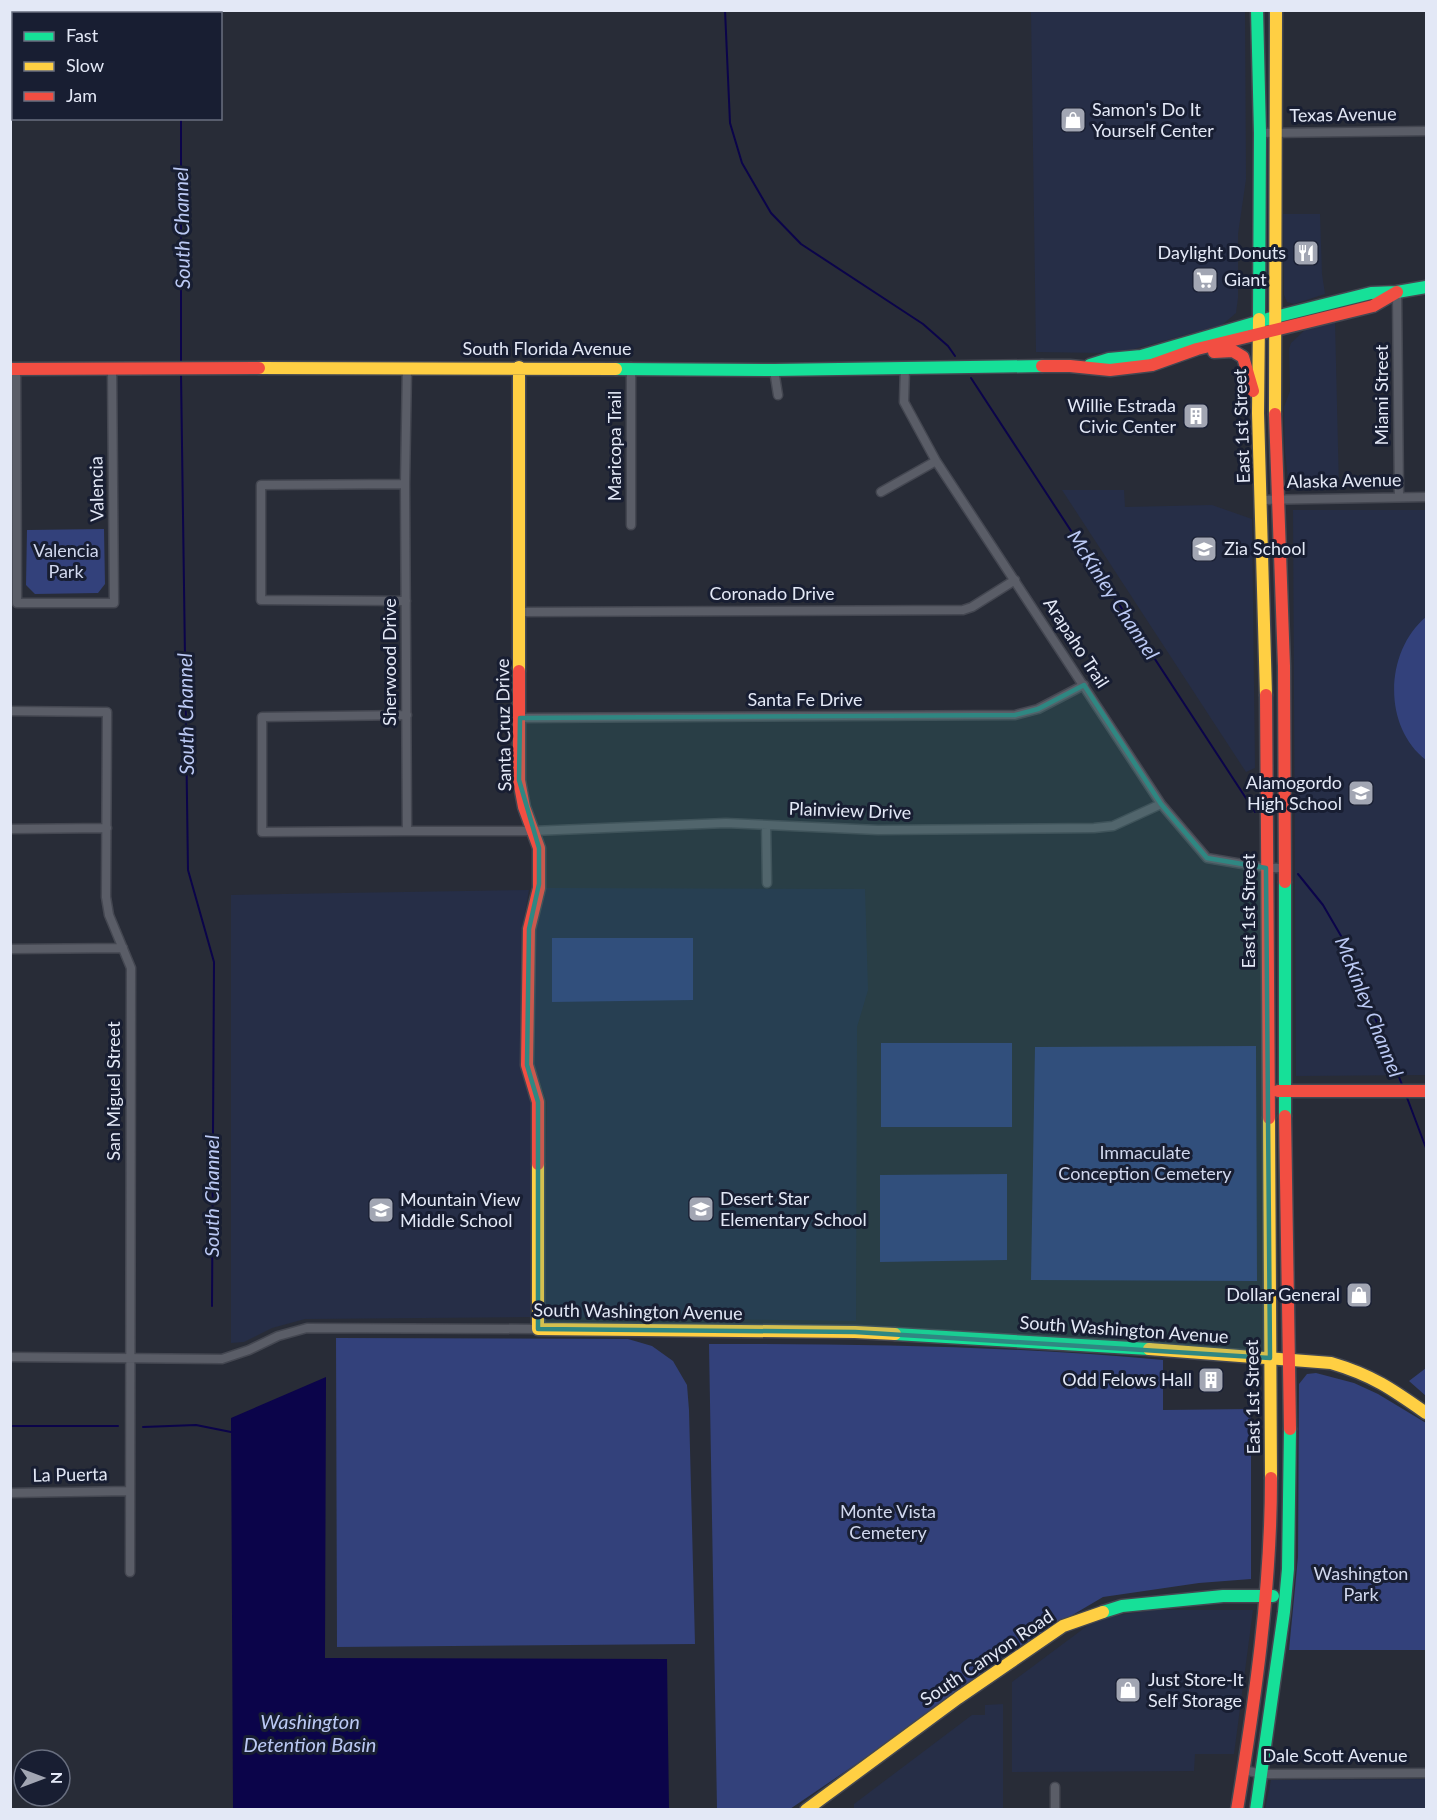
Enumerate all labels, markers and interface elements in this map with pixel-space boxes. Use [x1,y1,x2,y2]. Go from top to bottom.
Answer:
legend [12,12,222,120]
text: Fast [66,24,99,46]
text: Slow [66,54,104,76]
text: Jam [66,84,97,106]
place label: Samon's Do It Yourself Center [1092,98,1214,141]
street label: Texas Avenue [1289,102,1397,126]
shop icon: Samon's Do It Yourself Center [1058,105,1088,135]
water label: South Channel [168,166,194,289]
restaurant icon: Daylight Donuts [1291,238,1321,268]
place label: Daylight Donuts [1158,241,1286,263]
supermarket icon: Giant [1190,265,1220,295]
place label: Giant [1224,268,1267,290]
street label: South Florida Avenue [462,337,632,359]
street label: Miami Street [1370,344,1392,445]
street label: East 1st Street [1228,368,1254,484]
street label: Maricopa Trail [603,391,625,501]
place label: Willie Estrada Civic Center [1067,394,1176,437]
building icon: Willie Estrada Civic Center [1181,401,1211,431]
street label: Valencia [84,456,108,522]
street label: Alaska Avenue [1286,468,1402,492]
water label: McKinley Channel [1063,525,1165,664]
school or university icon: Zia School [1189,534,1219,564]
place label: Zia School [1224,537,1306,559]
park label: Valencia Park [33,539,99,582]
street label: Coronado Drive [709,582,835,604]
street label: Arapaho Trail [1039,593,1114,692]
street label: Sherwood Drive [378,598,400,726]
water label: South Channel [172,652,198,775]
street label: Santa Cruz Drive [491,658,515,792]
street label: Santa Fe Drive [748,688,862,710]
place label: Alamogordo High School [1246,771,1342,814]
school or university icon: Alamogordo High School [1346,778,1376,808]
street label: Plainview Drive [788,797,912,823]
street label: East 1st Street [1237,853,1259,968]
water label: McKinley Channel [1331,933,1409,1081]
street label: San Miguel Street [102,1021,124,1161]
water label: South Channel [199,1135,223,1257]
park label: Immaculate Conception Cemetery [1058,1141,1232,1184]
place label: Desert Star Elementary School [720,1187,867,1230]
place label: Mountain View Middle School [400,1188,520,1231]
school or university icon: Desert Star Elementary School [686,1194,716,1224]
school or university icon: Mountain View Middle School [366,1195,396,1225]
shop icon: Dollar General [1344,1280,1374,1310]
place label: Dollar General [1226,1283,1340,1305]
street label: South Washington Avenue [533,1298,743,1324]
street label: South Washington Avenue [1019,1311,1229,1347]
street label: East 1st Street [1240,1339,1264,1455]
building icon: Odd Felows Hall [1196,1365,1226,1395]
place label: Odd Felows Hall [1062,1368,1192,1390]
street label: La Puerta [32,1462,108,1486]
park label: Monte Vista Cemetery [840,1500,936,1543]
park label: Washington Park [1314,1562,1408,1605]
street label: South Canyon Road [916,1605,1057,1710]
place label: Just Store-It Self Storage [1148,1668,1244,1711]
shop icon: Just Store-It Self Storage [1113,1675,1143,1705]
water label: Washington Detention Basin [244,1709,376,1756]
street label: Dale Scott Avenue [1263,1744,1407,1766]
north arrow [12,1748,72,1808]
text: N [48,1772,67,1784]

